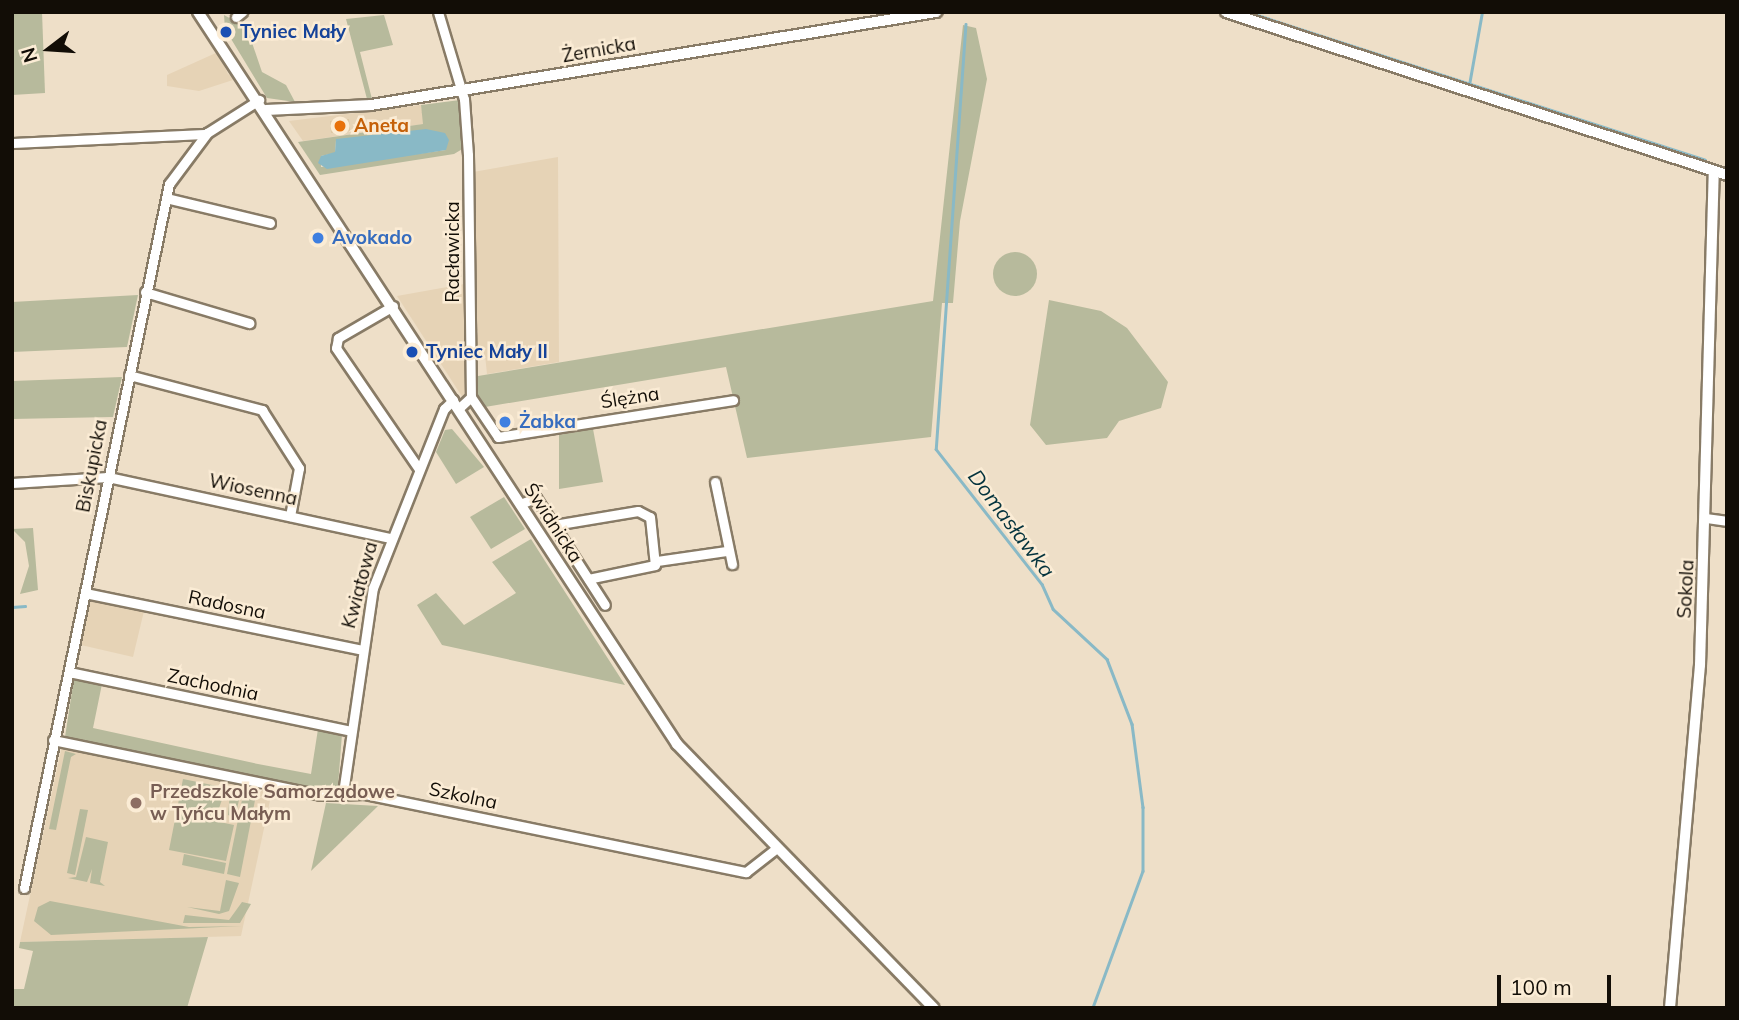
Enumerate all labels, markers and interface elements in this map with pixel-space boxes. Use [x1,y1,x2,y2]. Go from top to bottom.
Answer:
north arrow [14,14,84,84]
place label: Tyniec Mały [240,21,346,43]
marker: Tyniec Mały [218,24,234,40]
street label: Żernicka [560,32,638,68]
text: N [15,45,42,66]
place label: Aneta [354,115,409,137]
marker: Aneta [332,118,348,134]
street label: Racławicka [442,201,464,303]
place label: Avokado [332,227,412,249]
marker: Avokado [310,230,326,246]
place label: Tyniec Mały II [426,341,548,363]
marker: Tyniec Mały II [404,344,420,360]
street label: Ślężna [599,382,661,414]
place label: Żabka [519,411,576,433]
marker: Żabka [497,414,513,430]
street label: Biskupicka [72,418,112,514]
water label: Domasławka [963,464,1061,582]
street label: Wiosenna [207,470,299,510]
street label: Świdnicka [519,479,587,567]
street label: Kwiatowa [337,539,383,631]
street label: Sokola [1673,559,1699,619]
street label: Radosna [186,586,268,624]
street label: Zachodnia [165,664,261,706]
street label: Szkolna [427,778,499,814]
place label: Przedszkole Samorządowe w Tyńcu Małym [150,781,395,825]
marker: Przedszkole Samorządowe w Tyńcu Małym [128,795,144,811]
scale bar [1501,960,1615,1004]
text: 100 m [1510,974,1572,1000]

